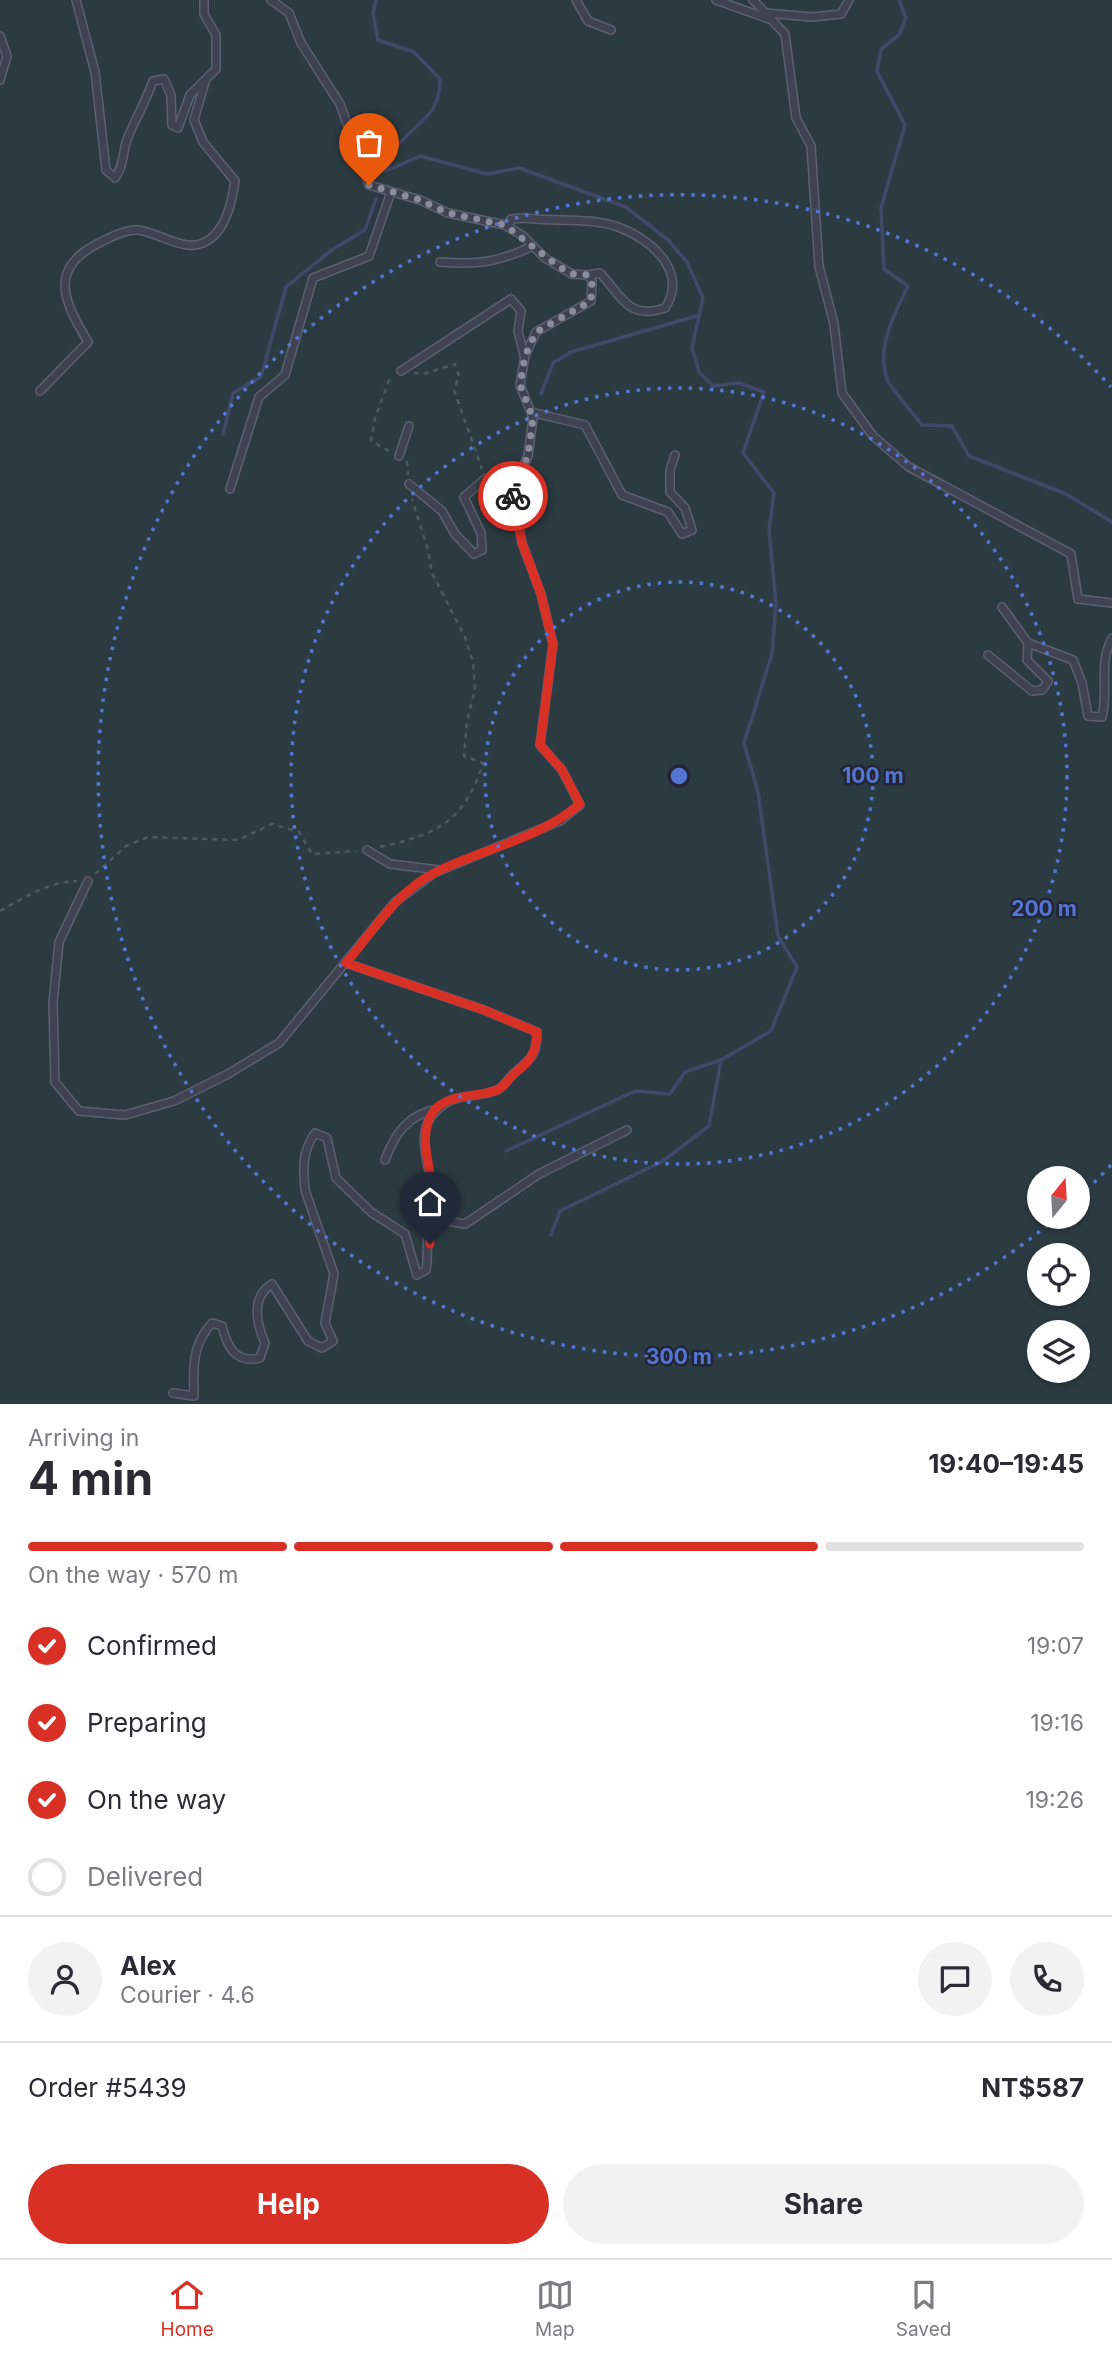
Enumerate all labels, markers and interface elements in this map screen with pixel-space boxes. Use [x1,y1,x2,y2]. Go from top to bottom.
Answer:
pin [339,113,399,185]
icon: bag [350,124,388,162]
courier [478,461,548,531]
icon: bike [494,477,532,515]
text: 100 m [842,763,904,788]
centre of rings [667,764,691,788]
text: 200 m [1011,896,1077,921]
north arrow [1027,1166,1090,1228]
map controls [1027,1166,1090,1383]
pin [400,1172,460,1244]
icon: home [411,1183,449,1221]
button: locate [1027,1243,1090,1306]
button: layers [1027,1320,1090,1383]
text: 300 m [646,1344,712,1369]
text: Arriving in [28,1424,139,1452]
text: 19:40–19:45 [928,1448,1084,1479]
text: 4 min [28,1450,153,1506]
text: On the way · 570 m [28,1561,238,1589]
icon: check [28,1627,66,1665]
text: Confirmed [87,1630,217,1661]
text: 19:07 [1027,1632,1084,1660]
icon: check [28,1704,66,1742]
text: Preparing [87,1707,207,1738]
text: 19:16 [1030,1709,1084,1737]
icon: check [28,1781,66,1819]
text: On the way [87,1784,226,1815]
text: 19:26 [1025,1786,1084,1814]
text: Delivered [87,1861,203,1892]
button: person [28,1942,102,2016]
button: chat [918,1942,992,2016]
button: phone [1010,1942,1084,2016]
text: Alex [120,1950,177,1981]
text: Courier · 4.6 [120,1981,255,2009]
text: Order #5439 [28,2072,187,2103]
text: NT$587 [981,2072,1084,2103]
button: Help [28,2164,549,2244]
button: Share [563,2164,1084,2244]
tab: Home [161,2276,214,2341]
tab: Map [535,2276,575,2341]
tab: Saved [896,2276,951,2341]

